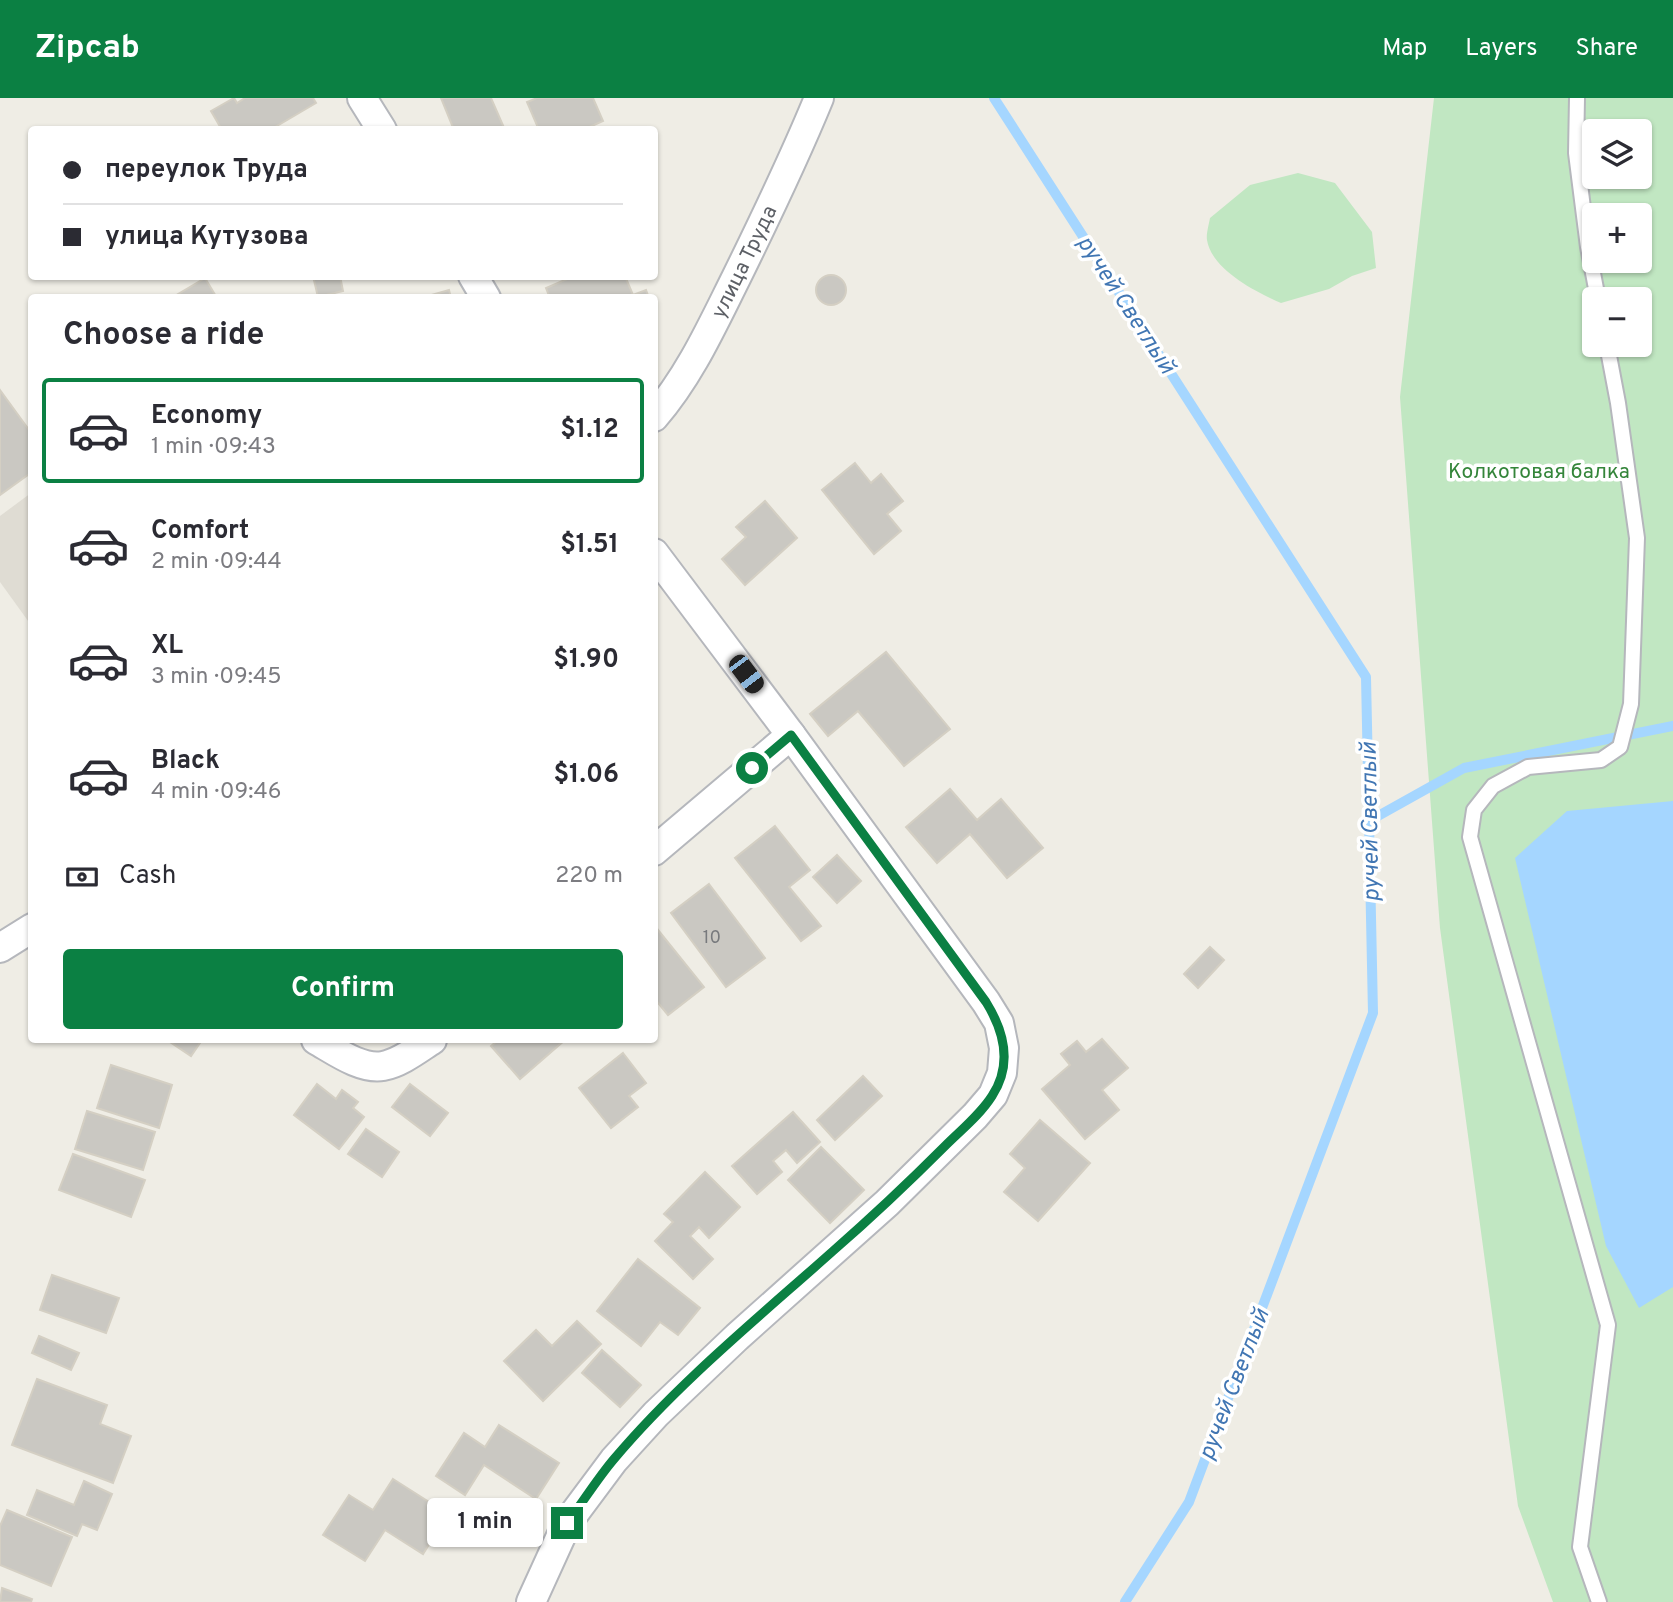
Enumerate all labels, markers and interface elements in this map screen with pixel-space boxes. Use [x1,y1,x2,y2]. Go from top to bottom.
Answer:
text: Zipcab [35,28,140,70]
text: Map [1382,34,1427,64]
text: Layers [1465,34,1537,64]
text: Share [1575,34,1638,64]
map controls [1582,119,1652,357]
button: layers [1582,119,1652,189]
text: переулок Труда [105,154,308,187]
street label: улица Труда [706,201,784,323]
button: + [1582,203,1652,273]
text: улица Кутузова [105,221,308,254]
water label: ручей Светлый [1069,231,1181,381]
button: − [1582,287,1652,357]
text: Choose a ride [63,316,264,356]
icon: car [67,399,130,462]
text: Economy [151,400,262,433]
text: $1.12 [560,414,619,447]
text: 1 min · 09:43 [151,433,276,462]
park label: Колкотовая балка [1448,459,1630,486]
icon: car [67,514,130,577]
text: Comfort [151,515,249,548]
text: $1.51 [560,529,619,562]
text: 2 min · 09:44 [151,548,282,577]
icon: car [67,629,130,692]
text: XL [151,630,183,663]
text: $1.90 [553,644,619,677]
car [725,651,768,697]
text: 3 min · 09:45 [151,663,282,692]
water label: ручей Светлый [1356,741,1387,902]
icon: car [67,744,130,807]
text: Black [151,745,220,778]
route start [736,752,768,784]
text: $1.06 [553,759,619,792]
text: 4 min · 09:46 [151,778,281,807]
icon: cash [63,858,101,896]
text: Cash [119,860,176,893]
text: 220 m [555,862,623,891]
house number: 10 [703,927,721,950]
button: Confirm [63,949,623,1029]
water label: ручей Светлый [1193,1304,1278,1465]
callout: 1 min [427,1498,542,1548]
route end [551,1507,583,1539]
text: 1 min [457,1508,513,1537]

